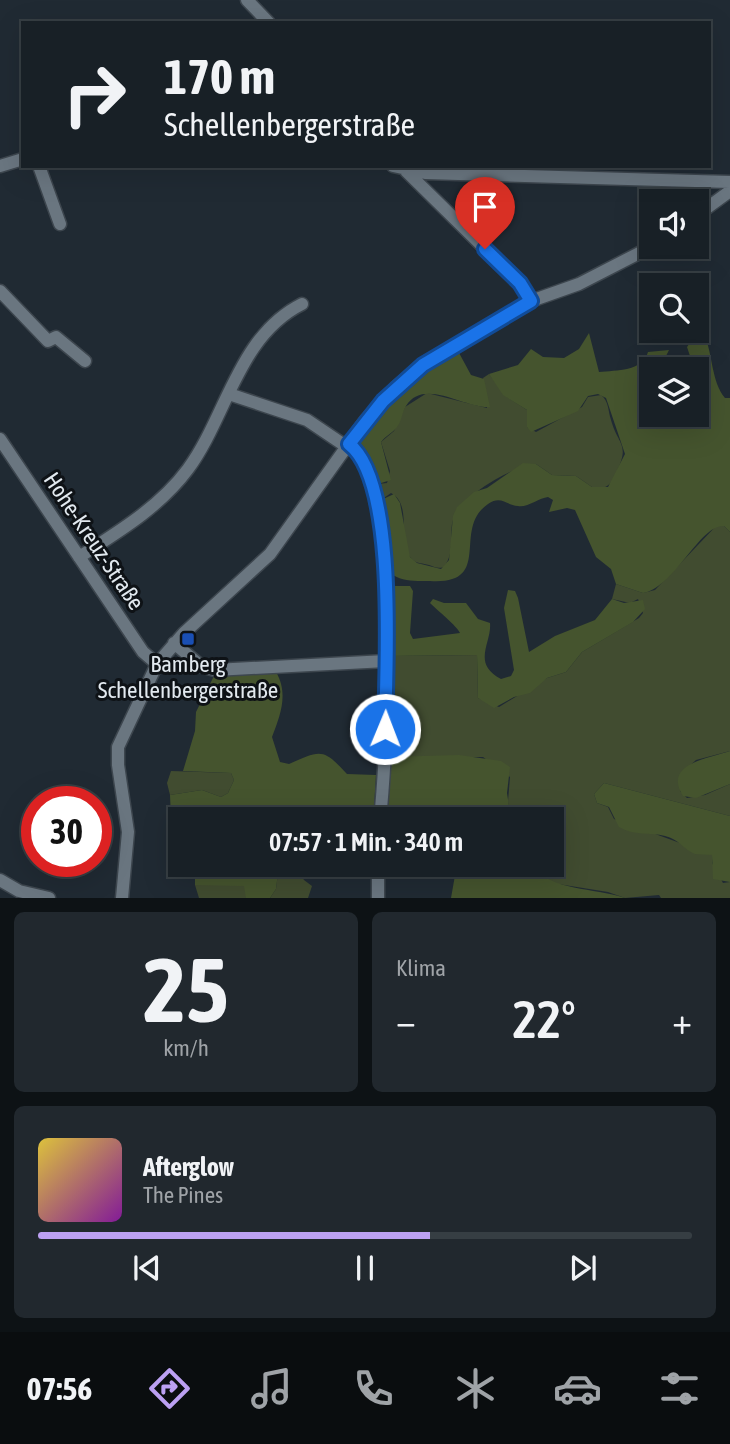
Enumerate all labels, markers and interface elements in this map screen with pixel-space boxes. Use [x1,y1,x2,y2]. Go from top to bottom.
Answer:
text: 170 m [164,48,275,104]
icon: right [49,49,140,140]
text: Schellenbergerstraße [164,106,415,143]
pin [455,177,515,249]
icon: arrive [466,188,504,226]
map controls [639,189,709,427]
button: sound [639,189,709,259]
button: search [639,273,709,343]
button: layers [639,357,709,427]
street label: Hohe-Kreuz-Straße [39,468,149,614]
marker: Bamberg Schellenbergerstraße [180,631,196,647]
place label: Bamberg Schellenbergerstraße [98,651,278,703]
position arrow [348,692,422,766]
speed limit sign: 30 [21,786,112,877]
text: 07:57 · 1 Min. · 340 m [269,827,463,857]
text: 25 [143,937,229,1041]
text: Klima [396,955,446,981]
text: 22° [512,989,576,1049]
text: − [396,999,416,1042]
text: + [672,999,692,1042]
text: km/h [163,1035,209,1061]
text: Afterglow [143,1152,234,1182]
text: The Pines [143,1182,223,1208]
icon: previous [128,1249,166,1287]
icon: pause [346,1249,384,1287]
icon: next [564,1249,602,1287]
icon: directions [145,1364,194,1413]
icon: music [247,1364,296,1413]
icon: phone [349,1364,398,1413]
icon: climate [451,1364,500,1413]
icon: car [553,1364,602,1413]
icon: filters [655,1364,704,1413]
text: 07:56 [26,1370,92,1407]

